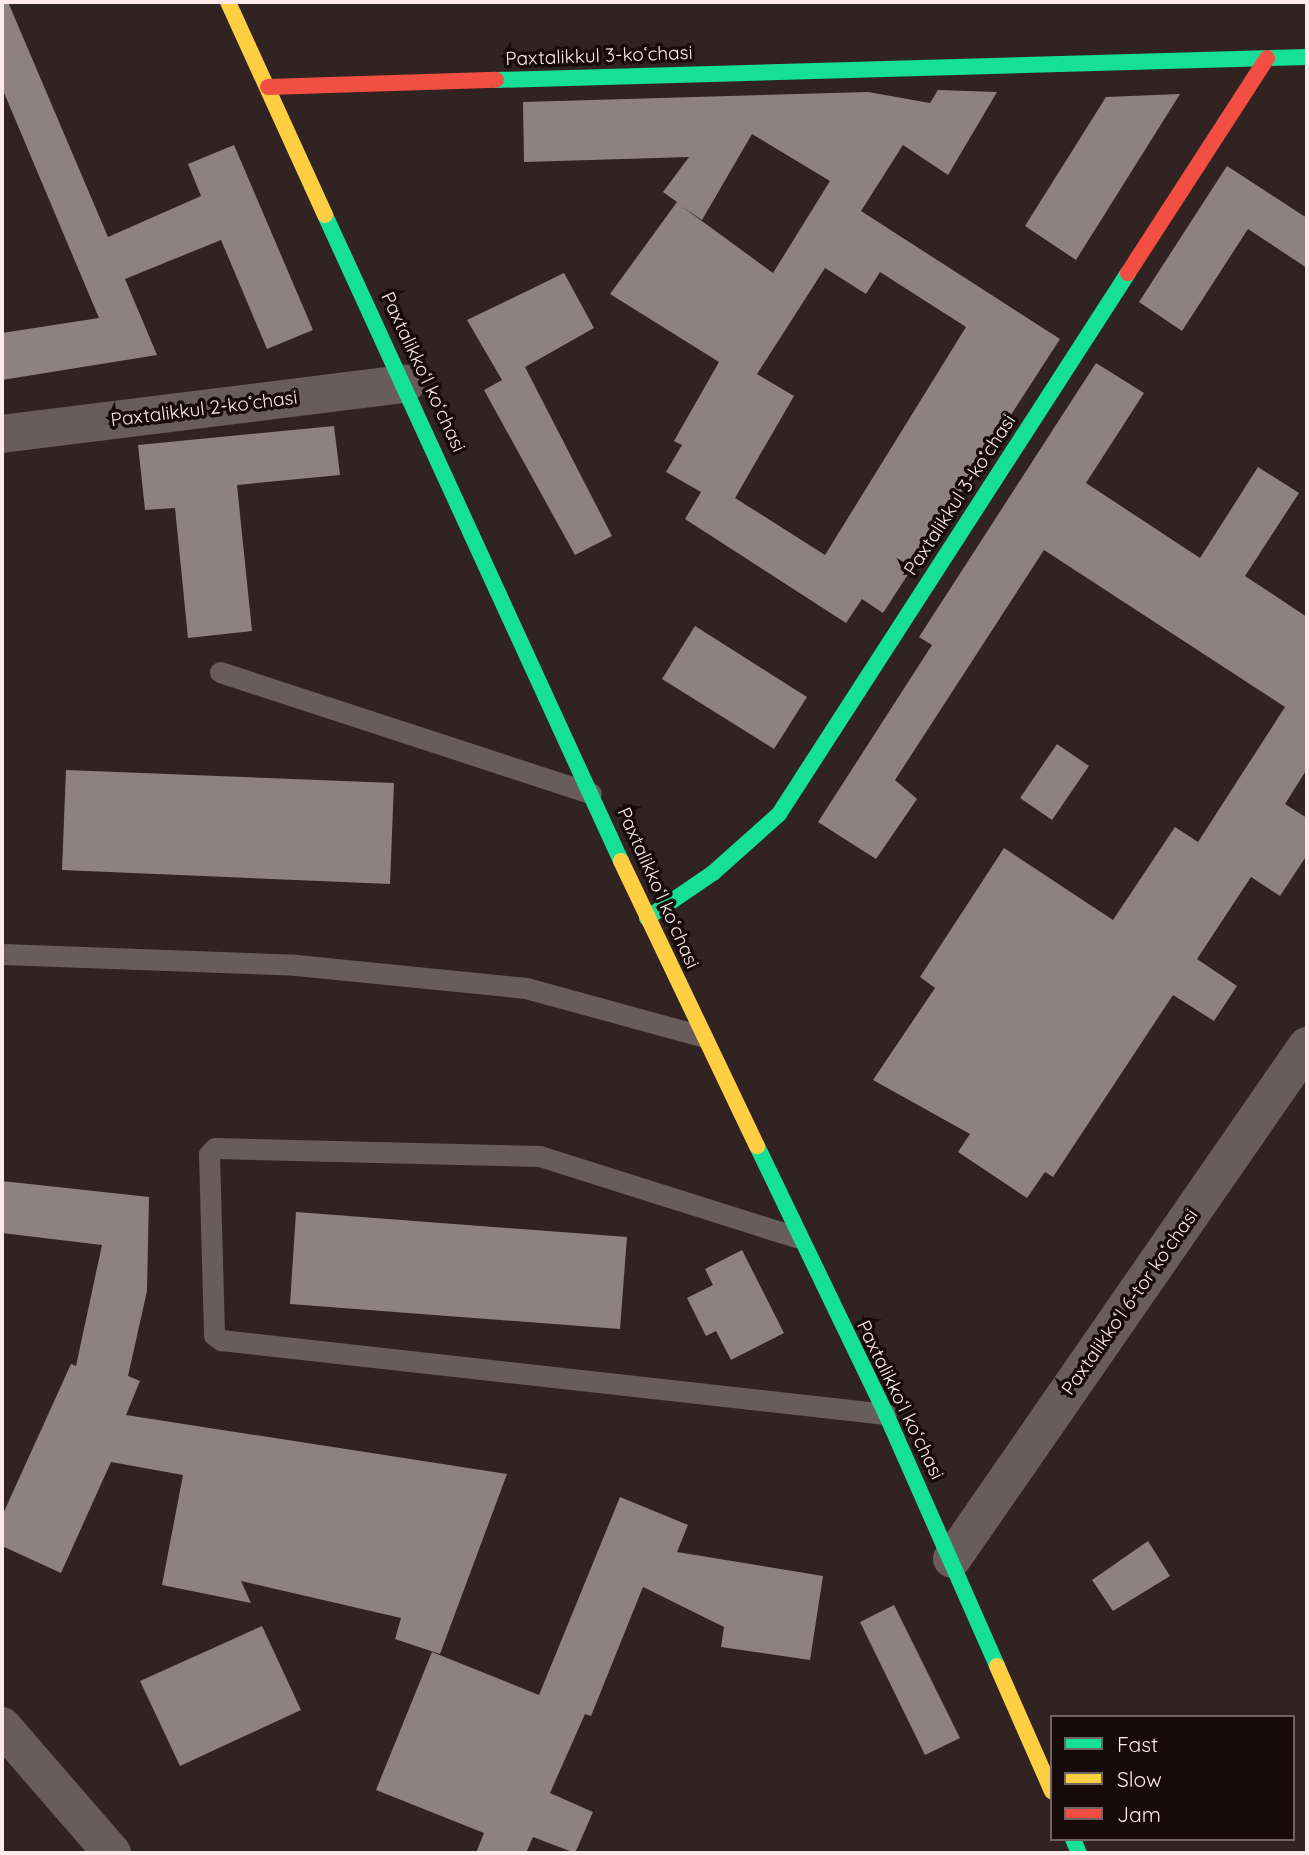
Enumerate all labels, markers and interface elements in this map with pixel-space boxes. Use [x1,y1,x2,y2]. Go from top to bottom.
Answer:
street label: Paxtalikkul 3-koʻchasi [505,41,693,71]
street label: Paxtalikkoʻl koʻchasi [376,288,470,456]
street label: Paxtalikkul 2-koʻchasi [109,386,299,432]
street label: Paxtalikkul 3-koʻchasi [899,410,1021,580]
street label: Paxtalikkoʻl koʻchasi [612,804,704,972]
street label: Paxtalikkoʻl 6-tor koʻchasi [1057,1205,1203,1399]
street label: Paxtalikkoʻl koʻchasi [852,1317,948,1483]
legend [1050,1715,1295,1841]
text: Fast [1117,1731,1158,1757]
text: Slow [1117,1766,1162,1792]
text: Jam [1117,1801,1161,1827]

